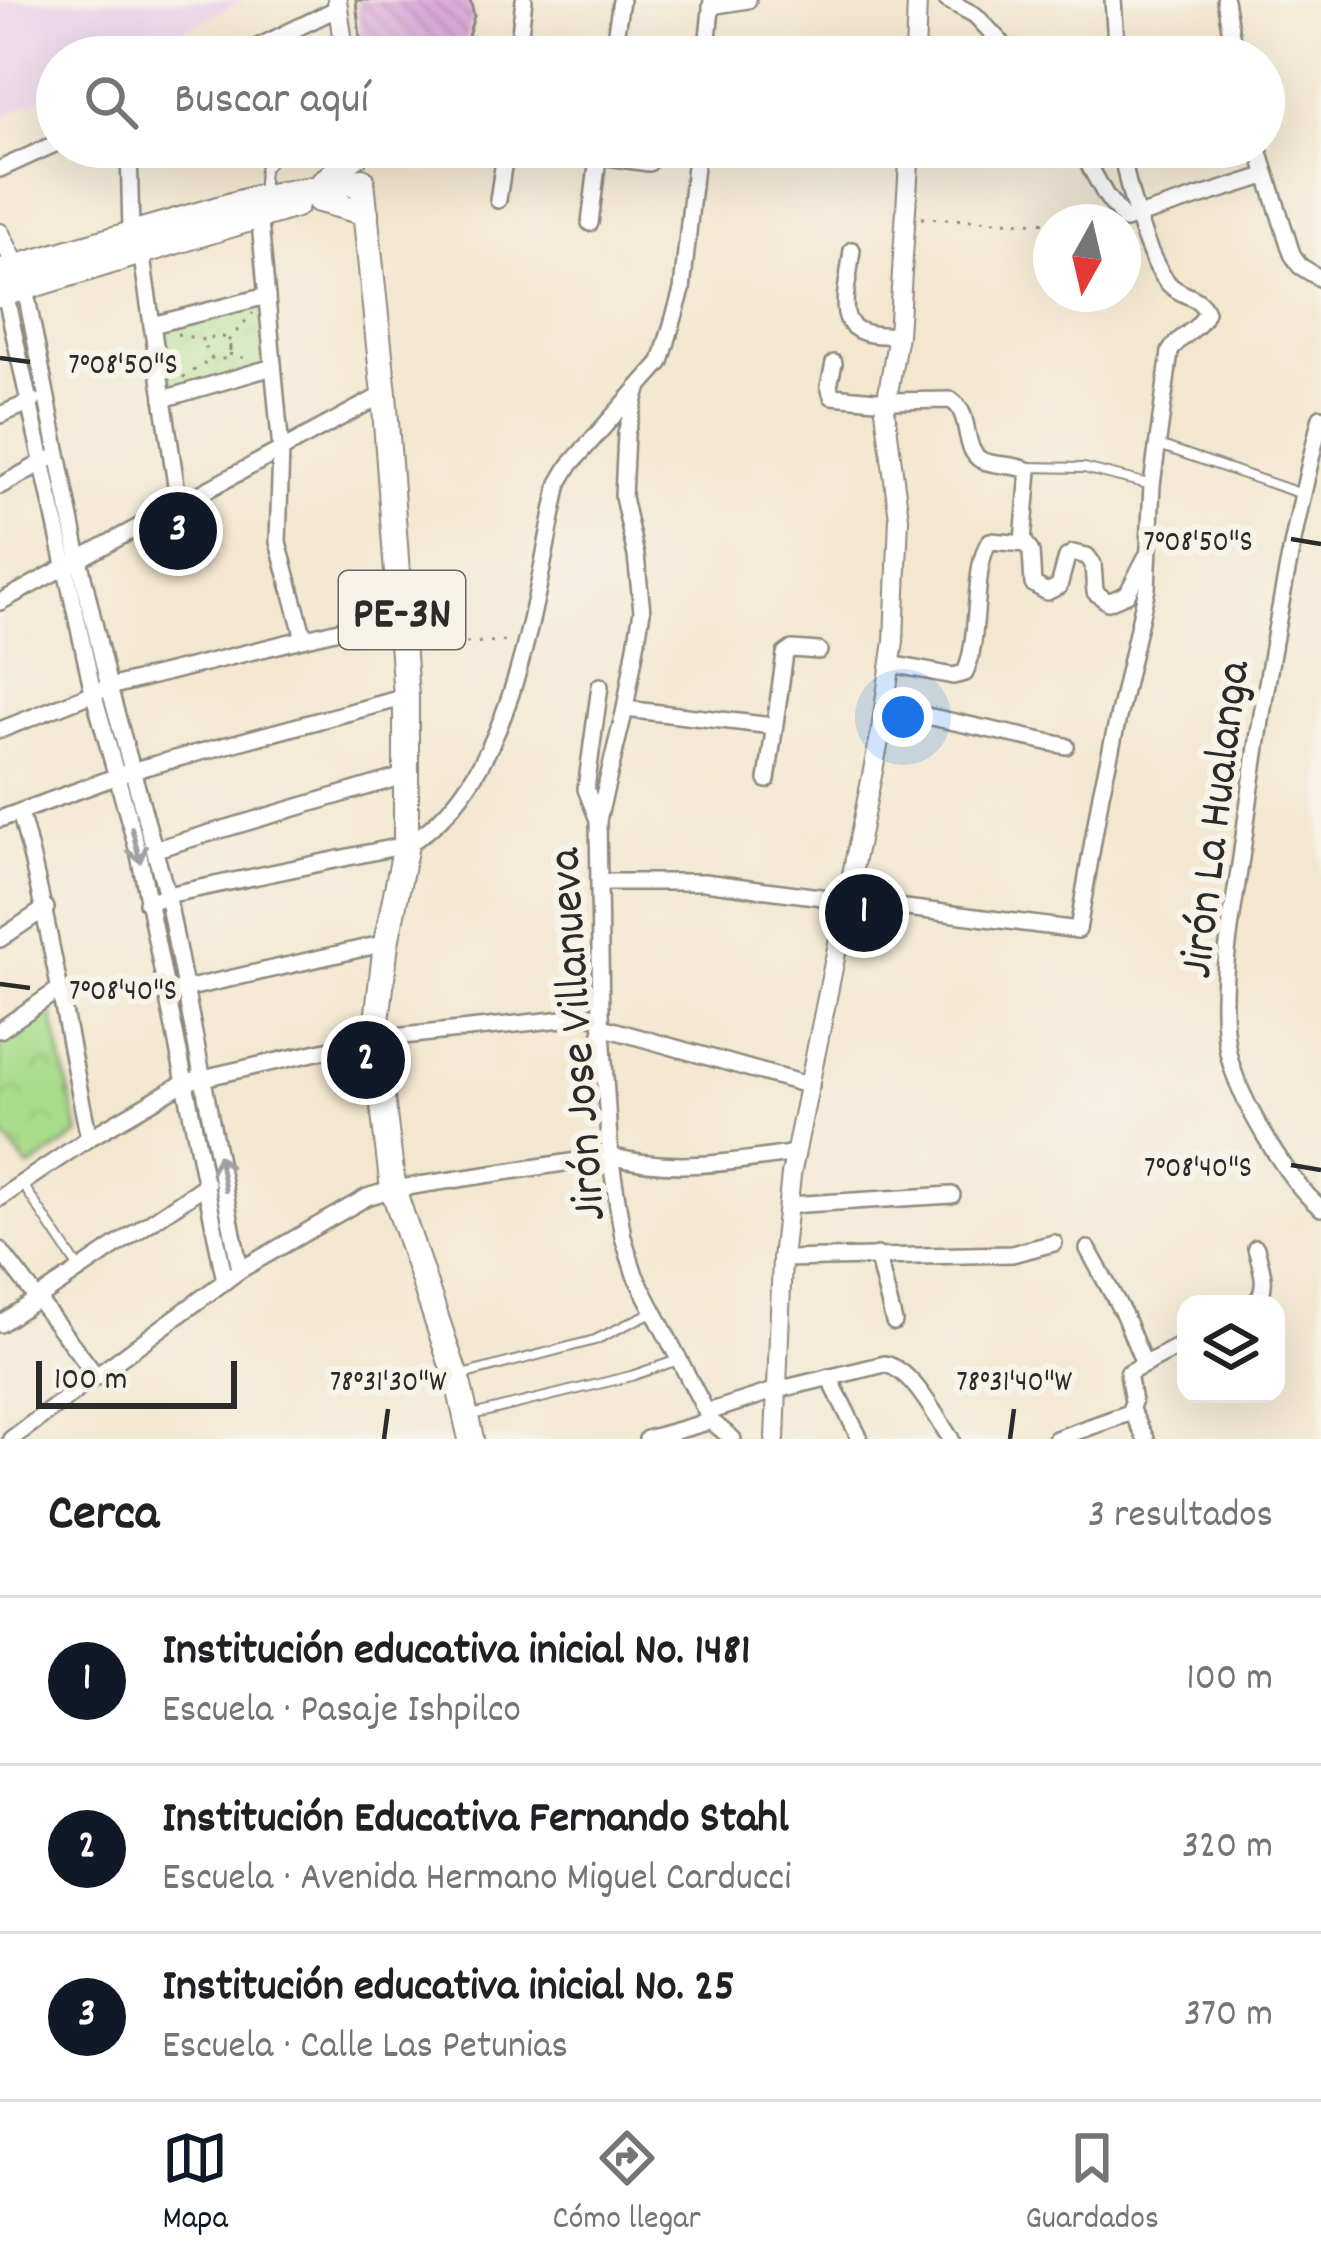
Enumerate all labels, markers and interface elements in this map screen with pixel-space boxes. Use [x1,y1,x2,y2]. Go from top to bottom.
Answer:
search box [36,36,1285,168]
icon: search [78,69,144,135]
text: Buscar aquí [174,70,369,134]
north arrow [1033,204,1141,312]
text: 7°08'50"S [68,346,178,389]
pin: 3 [139,486,217,576]
text: 7°08'50"S [1143,523,1253,566]
road number: PE-3N [339,571,465,649]
street label: Jirón La Hualanga [1165,656,1272,983]
your location [873,687,933,747]
one-way arrow [126,826,148,864]
street label: Jirón Jose Villanueva [533,844,628,1223]
pin: 1 [825,868,903,958]
text: 7°08'40"S [69,972,177,1015]
pin: 2 [327,1015,405,1105]
text: 7°08'40"S [1144,1149,1252,1192]
one-way arrow [210,1154,233,1193]
map controls [1177,1295,1285,1403]
button: layers [1177,1295,1285,1403]
scale bar [36,1355,237,1408]
text: 100 m [54,1358,127,1405]
text: 78°31'30"W [330,1363,447,1406]
text: 78°31'40"W [956,1363,1073,1406]
text: Cerca [48,1481,159,1553]
text: 3 resultados [1088,1490,1273,1545]
text: Institución educativa inicial No. 1481 [162,1621,751,1685]
text: 1 [83,1653,91,1708]
text: 100 m [1186,1653,1273,1708]
text: Escuela · Pasaje Ishpilco [162,1685,521,1740]
text: Institución Educativa Fernando Stahl [162,1789,789,1853]
text: 2 [78,1821,96,1876]
text: 320 m [1182,1821,1273,1876]
text: Escuela · Avenida Hermano Miguel Carducci [162,1853,791,1908]
text: Institución educativa inicial No. 25 [162,1957,735,2021]
text: 3 [78,1989,96,2044]
text: 370 m [1184,1989,1273,2044]
text: Escuela · Calle Las Petunias [162,2021,568,2076]
tab: Mapa [162,2125,228,2244]
tab: Cómo llegar [553,2125,701,2244]
tab: Guardados [1025,2125,1159,2244]

